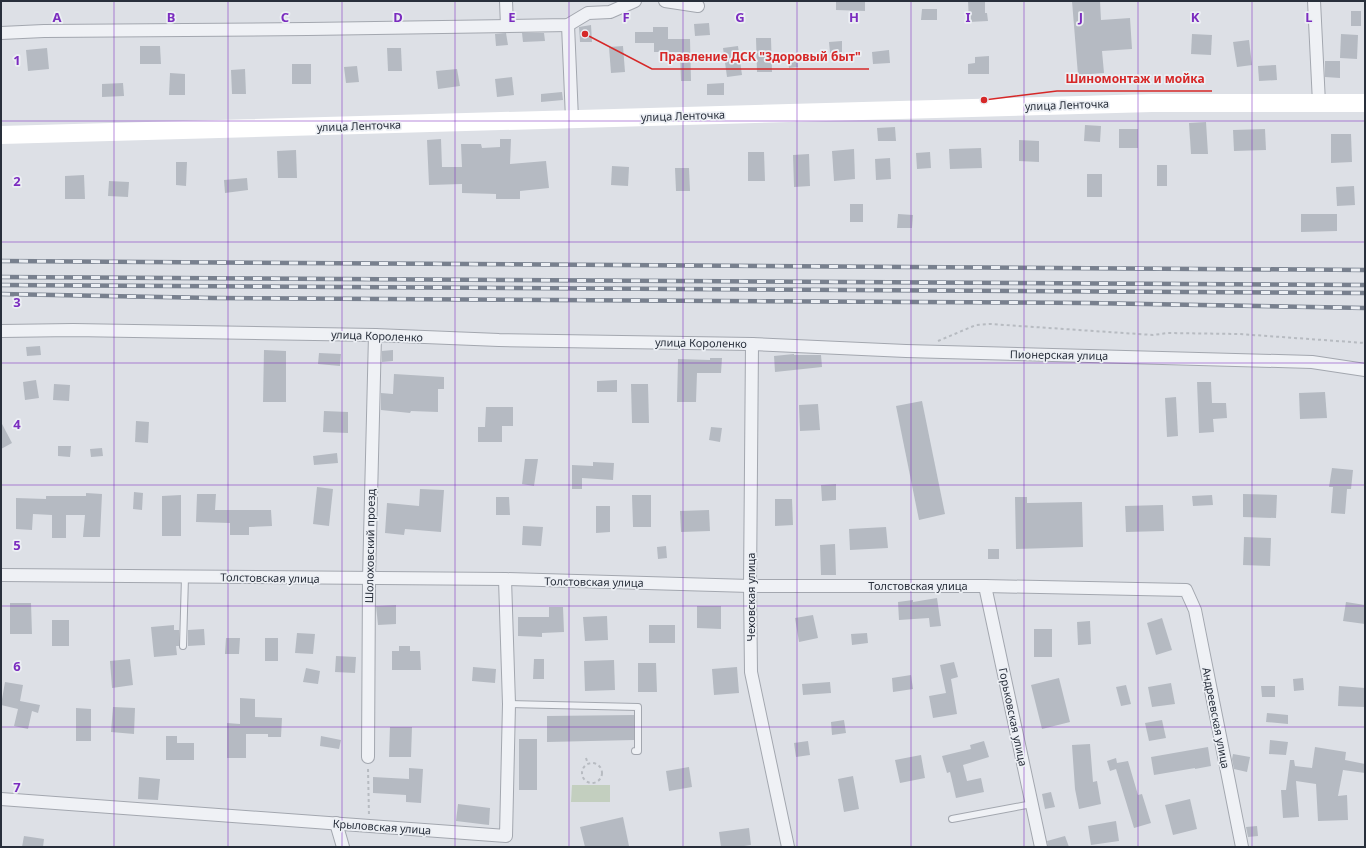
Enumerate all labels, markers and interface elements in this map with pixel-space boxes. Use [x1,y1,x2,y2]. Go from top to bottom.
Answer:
text: A [53,8,62,26]
text: B [167,8,175,26]
text: C [281,8,289,26]
text: D [393,8,403,26]
text: E [508,8,516,26]
text: F [622,8,630,26]
text: G [735,8,745,26]
text: H [849,8,859,26]
text: I [965,8,971,26]
text: J [1078,8,1083,26]
text: K [1191,8,1200,26]
text: L [1305,8,1313,26]
callout: Правление ДСК "Здоровый быт" [652,45,869,69]
text: Правление ДСК "Здоровый быт" [659,48,861,65]
text: 1 [13,51,21,69]
callout: Шиномонтаж и мойка [1057,67,1212,91]
text: Шиномонтаж и мойка [1065,70,1205,87]
street label: улица Ленточка [1025,96,1109,113]
street label: улица Ленточка [641,107,725,124]
street label: улица Ленточка [317,117,401,134]
text: 2 [13,172,21,190]
text: 3 [13,293,21,311]
street label: улица Короленко [331,326,423,345]
street label: улица Короленко [655,334,747,351]
street label: Пионерская улица [1010,346,1108,363]
text: 4 [13,415,21,433]
street label: Шолоховский проезд [361,488,378,603]
text: 5 [13,536,21,554]
street label: Чеховская улица [743,553,758,641]
street label: Толстовская улица [220,569,320,586]
street label: Толстовская улица [544,573,644,590]
street label: Толстовская улица [868,578,968,593]
text: 6 [13,657,21,675]
street label: Горьковская улица [996,666,1031,768]
street label: Андреевская улица [1199,666,1234,770]
text: 7 [13,778,21,796]
street label: Крыловская улица [332,816,432,837]

